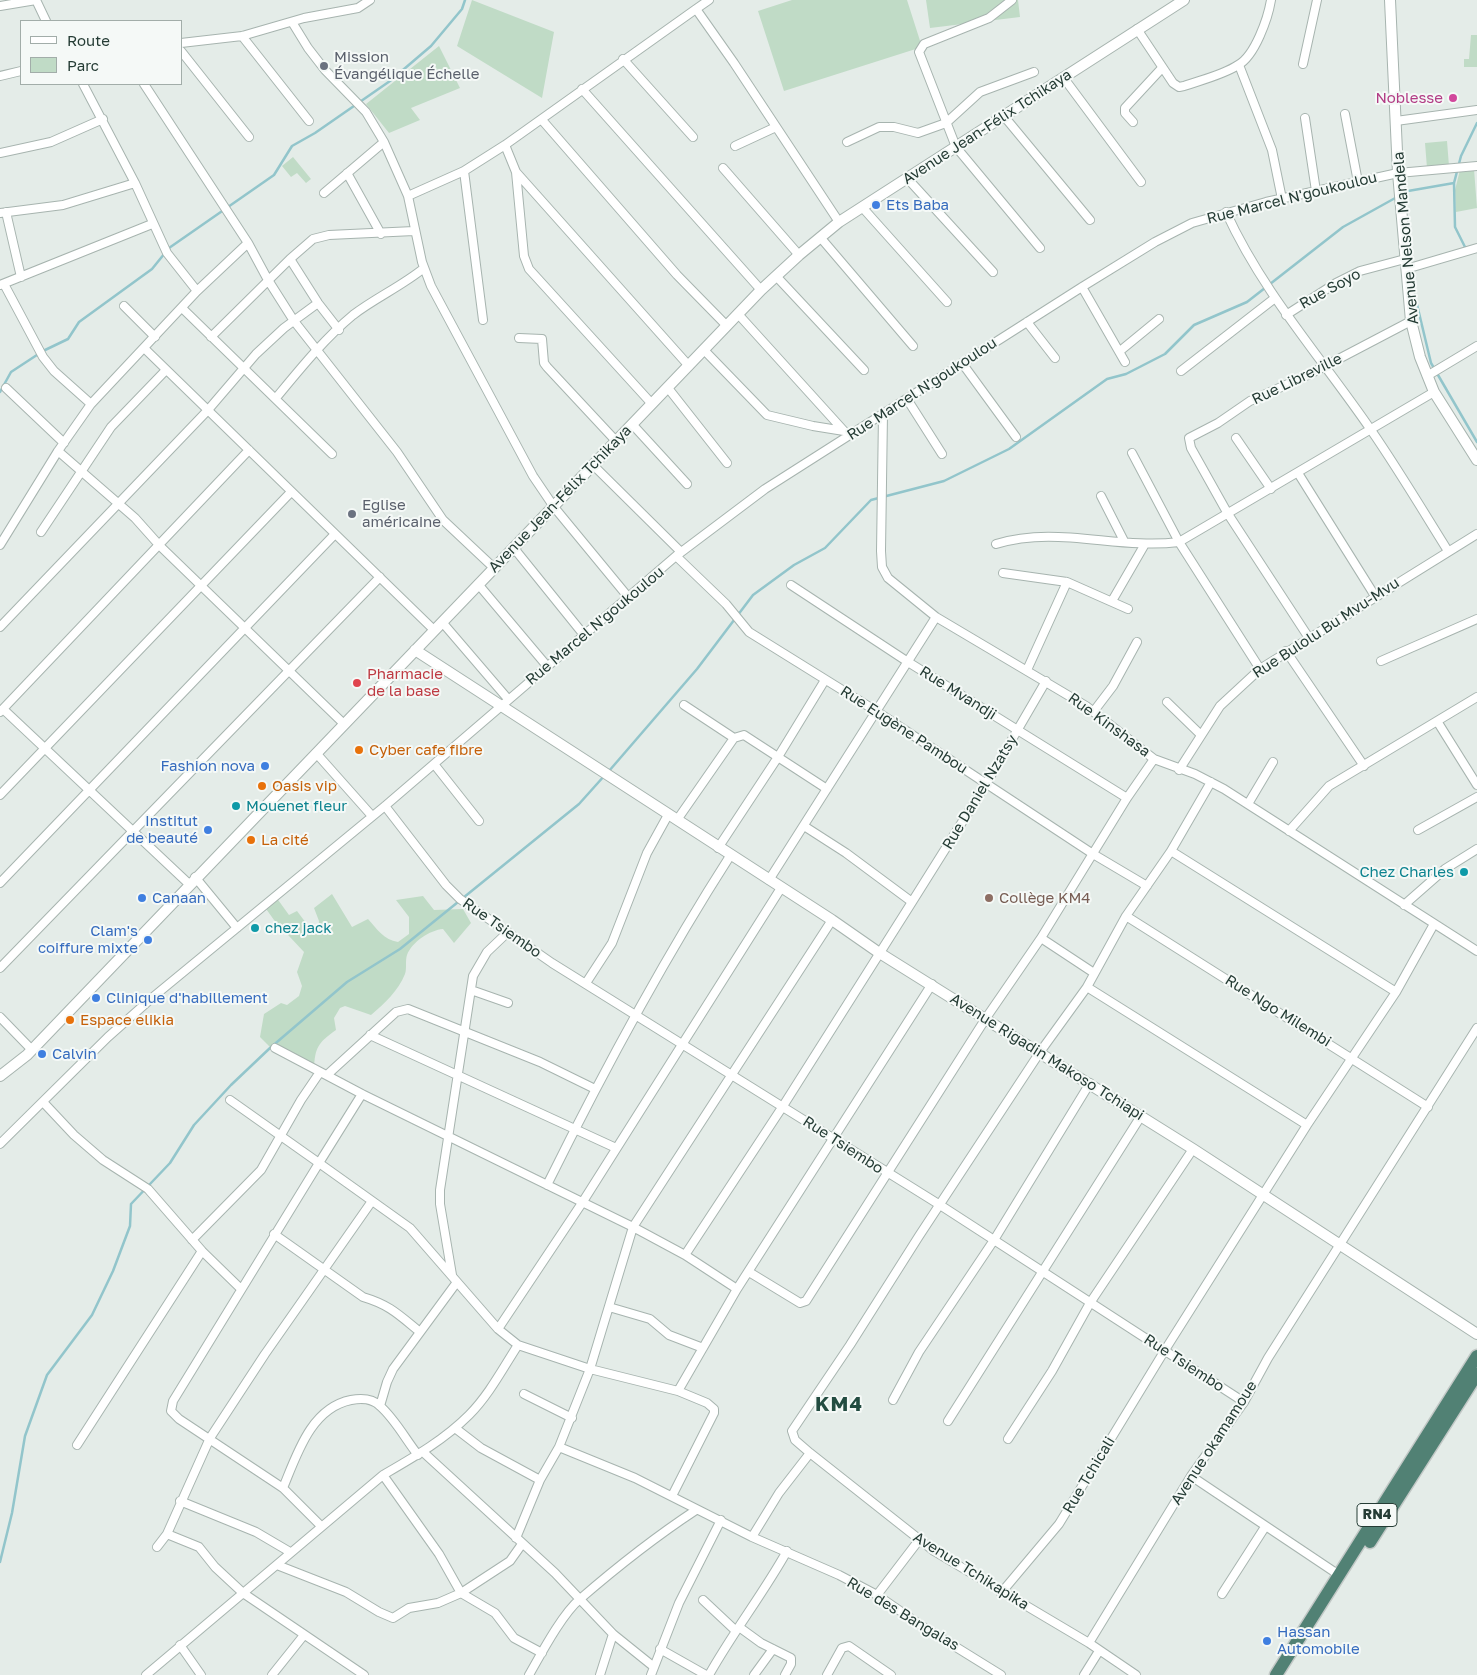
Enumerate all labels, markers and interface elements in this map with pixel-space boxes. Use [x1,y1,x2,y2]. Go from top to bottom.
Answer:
legend [20,20,182,85]
text: Route [67,31,110,49]
place label: Mission Évangélique Échelle [334,48,479,83]
text: Parc [67,56,99,74]
marker: Mission Évangélique Échelle [318,60,330,72]
street label: Avenue Jean-Félix Tchikaya [899,66,1075,188]
place label: Noblesse [1375,89,1443,107]
marker: Noblesse [1447,92,1459,104]
street label: Avenue Nelson Mandela [1389,151,1423,325]
street label: Rue Marcel N'goukoulou [1205,168,1379,228]
place label: Ets Baba [886,196,949,214]
marker: Ets Baba [870,199,882,211]
street label: Rue Soyo [1296,265,1364,313]
street label: Rue Marcel N'goukoulou [844,334,1000,444]
street label: Rue Libreville [1249,349,1345,409]
street label: Avenue Jean-Félix Tchikaya [485,422,635,576]
place label: Eglise américaine [362,496,441,531]
marker: Eglise américaine [346,508,358,520]
street label: Rue Marcel N'goukoulou [522,563,668,689]
street label: Rue Bulolu Bu Mvu-Mvu [1249,574,1403,682]
street label: Rue Mvandji [916,662,1000,724]
place label: Pharmacie de la base [367,665,443,700]
marker: Pharmacie de la base [351,677,363,689]
street label: Rue Eugène Pambou [837,682,971,778]
street label: Rue Kinshasa [1064,689,1154,761]
street label: Rue Daniel Nzatsy [939,731,1021,853]
place label: Cyber cafe fibre [369,741,483,759]
marker: Cyber cafe fibre [353,744,365,756]
place label: Fashion nova [160,757,255,775]
marker: Fashion nova [259,760,271,772]
place label: Oasis vip [272,777,337,795]
marker: Oasis vip [256,780,268,792]
place label: Mouenet fleur [246,797,347,815]
marker: Mouenet fleur [230,800,242,812]
place label: Institut de beauté [126,812,198,847]
marker: Institut de beauté [202,824,214,836]
place label: La cité [261,831,309,849]
marker: La cité [245,834,257,846]
place label: Chez Charles [1359,863,1454,881]
marker: Chez Charles [1458,866,1470,878]
place label: Canaan [152,889,206,907]
place label: Collège KM4 [999,889,1090,907]
marker: Canaan [136,892,148,904]
marker: Collège KM4 [983,892,995,904]
street label: Rue Tsiembo [459,894,545,962]
place label: chez jack [265,919,332,937]
place label: Clam's coiffure mixte [38,922,138,957]
marker: chez jack [249,922,261,934]
marker: Clam's coiffure mixte [142,934,154,946]
street label: Rue Ngo Milembi [1222,971,1334,1051]
place label: Clinique d'habillement [106,989,268,1007]
street label: Avenue Rigadin Makoso Tchiapi [947,990,1147,1124]
marker: Clinique d'habillement [90,992,102,1004]
place label: Espace elikia [80,1011,174,1029]
marker: Espace elikia [64,1014,76,1026]
place label: Calvin [52,1045,97,1063]
marker: Calvin [36,1048,48,1060]
street label: Rue Tsiembo [800,1112,886,1178]
street label: Rue Tsiembo [1141,1330,1227,1396]
street label: Avenue okamamoue [1167,1378,1261,1508]
district label: KM4 [815,1393,863,1417]
street label: Rue Tchicali [1059,1433,1119,1517]
road number: RN4 [1357,1504,1397,1526]
street label: Avenue Tchikapika [910,1528,1032,1614]
street label: Rue des Bangalas [844,1573,962,1655]
place label: Hassan Automobile [1277,1623,1360,1658]
marker: Hassan Automobile [1261,1635,1273,1647]

